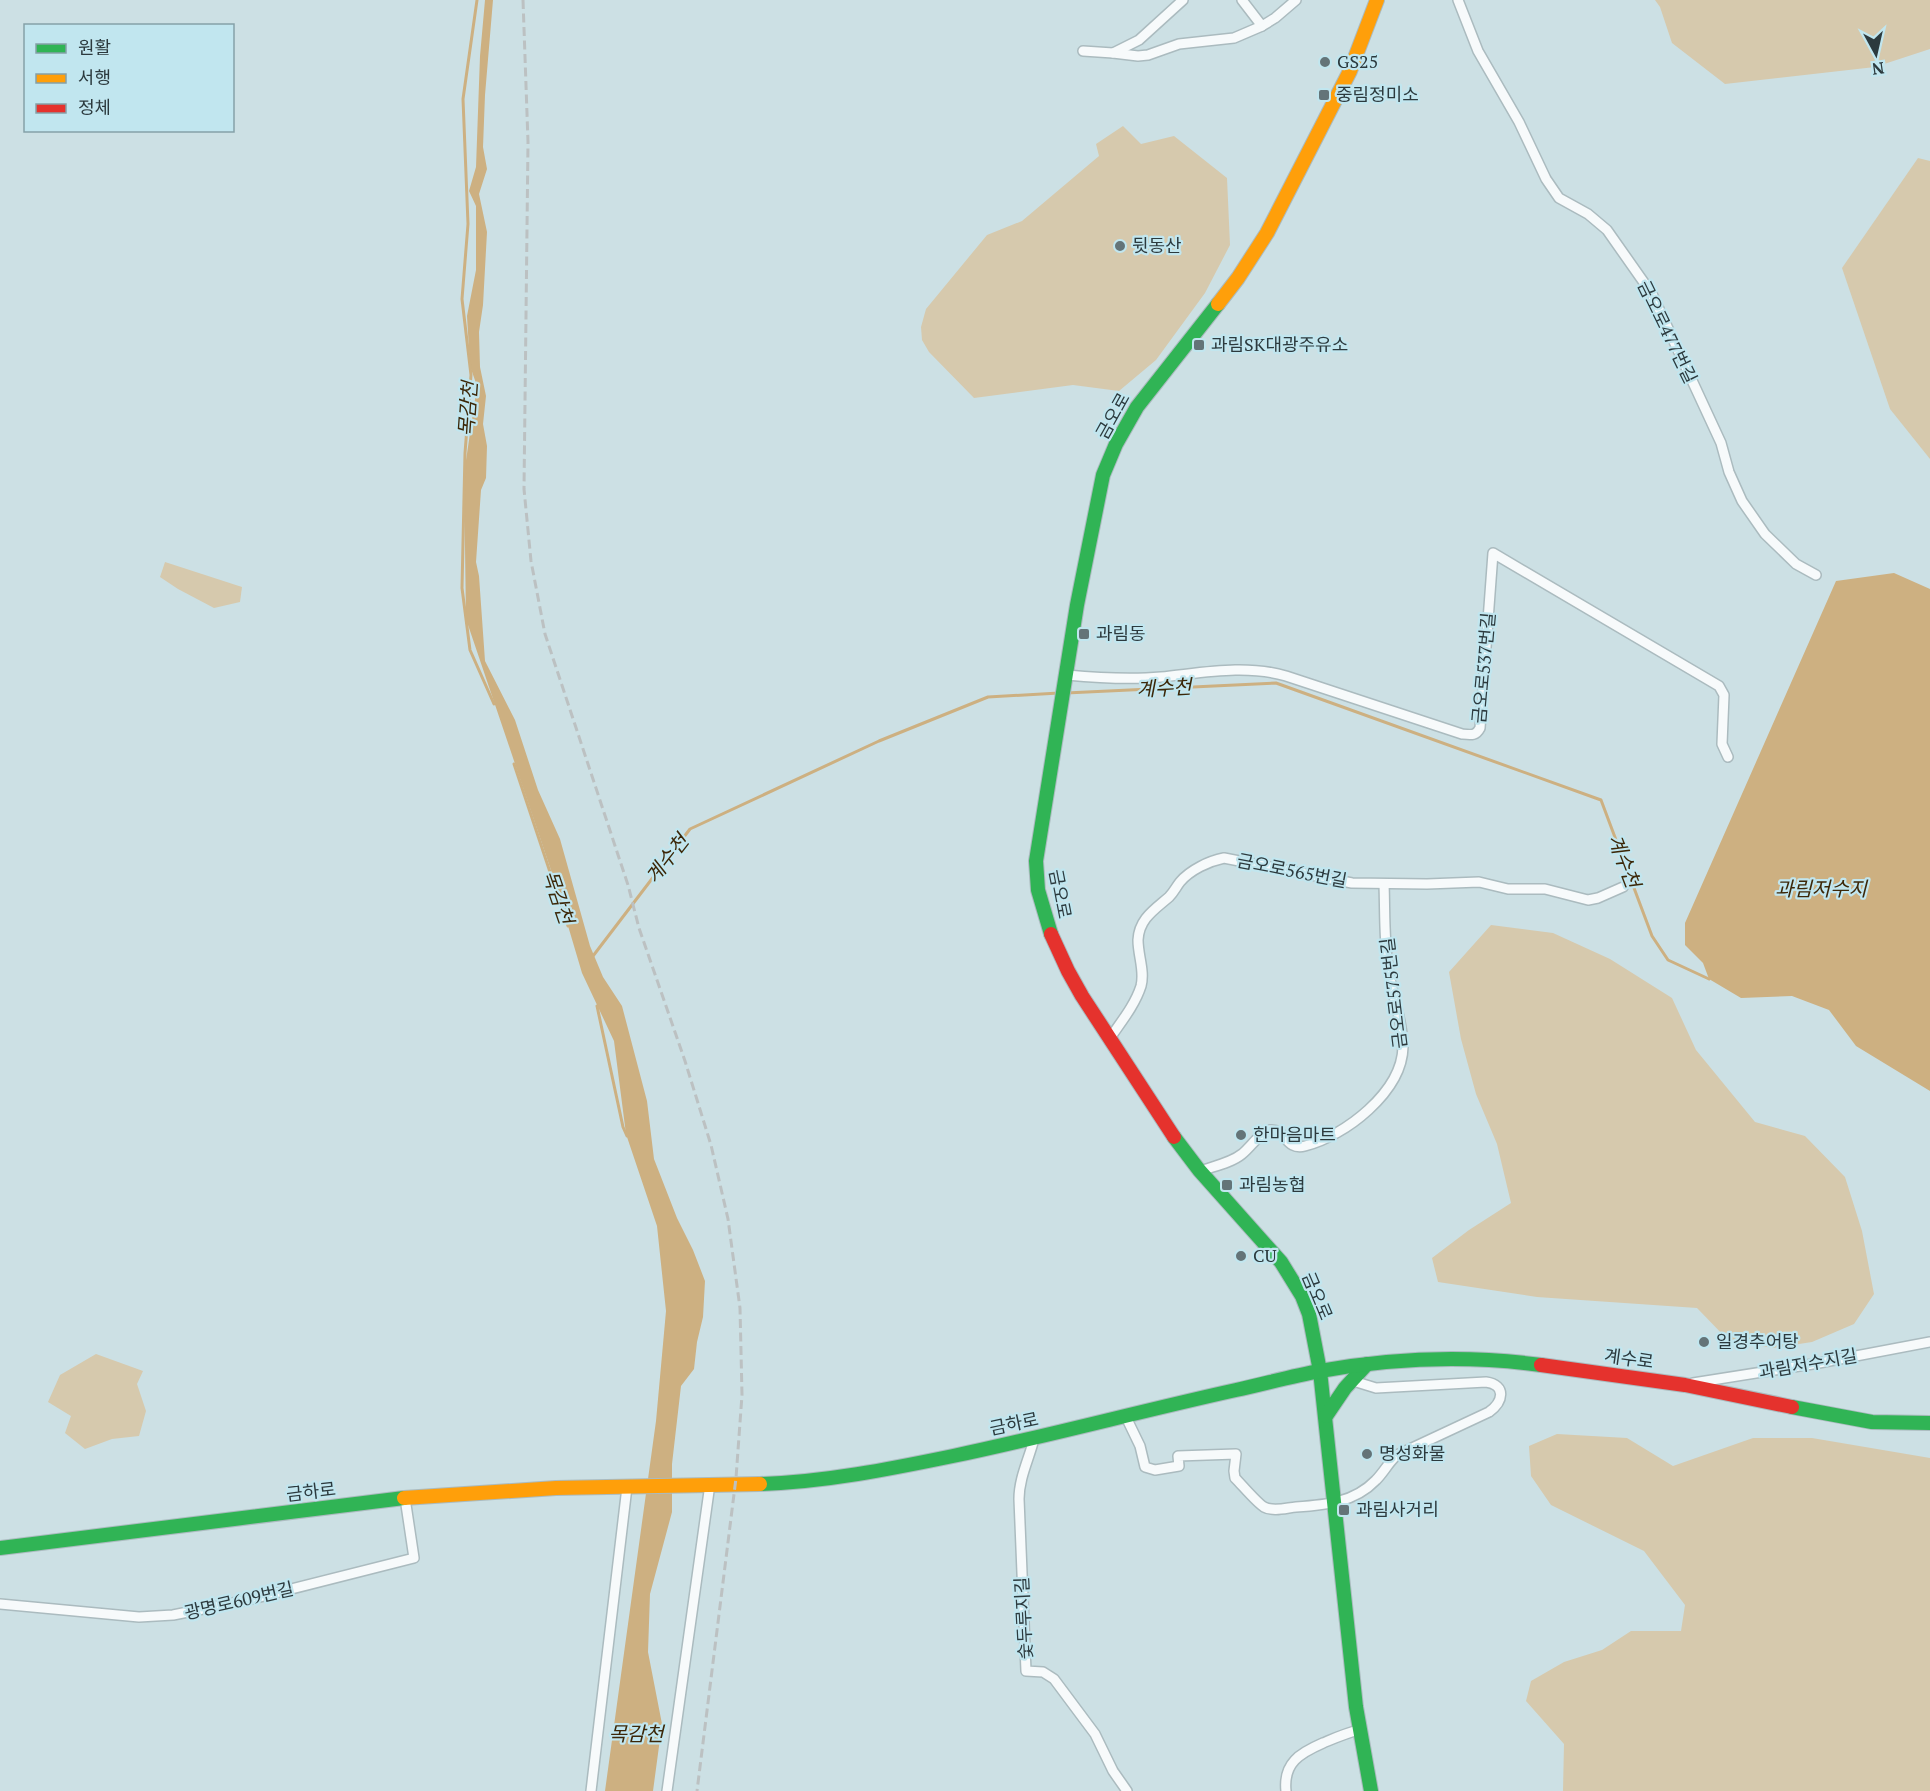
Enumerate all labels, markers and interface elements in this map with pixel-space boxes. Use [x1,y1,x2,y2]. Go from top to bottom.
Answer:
legend [24,24,234,132]
north arrow [1846,24,1906,84]
text: 원활 [78,35,111,59]
place label: GS25 [1337,49,1378,73]
marker: GS25 [1318,55,1332,69]
text: N [1871,57,1886,81]
text: 서행 [78,65,111,89]
place label: 중림정미소 [1336,82,1419,106]
marker: 중림정미소 [1317,88,1331,102]
text: 정체 [78,95,111,119]
place label: 뒷동산 [1132,233,1182,257]
marker: 뒷동산 [1113,239,1127,253]
street label: 금오로477번길 [1633,276,1703,387]
place label: 과림SK대광주유소 [1211,332,1348,356]
marker: 과림SK대광주유소 [1192,338,1206,352]
water label: 목감천 [452,378,483,437]
street label: 금오로 [1090,388,1135,443]
street label: 금오로537번길 [1466,611,1500,725]
place label: 과림동 [1096,621,1146,645]
marker: 과림동 [1077,627,1091,641]
water label: 계수천 [1136,672,1195,702]
water label: 계수천 [639,827,696,889]
water label: 계수천 [1602,830,1648,894]
street label: 금오로565번길 [1235,848,1349,892]
water label: 목감천 [537,866,581,930]
street label: 금오로 [1044,867,1078,920]
water label: 과림저수지 [1775,875,1869,902]
street label: 금오로575번길 [1374,936,1412,1050]
place label: 한마음마트 [1253,1122,1336,1146]
marker: 한마음마트 [1234,1128,1248,1142]
place label: 과림농협 [1239,1172,1305,1196]
marker: 과림농협 [1220,1178,1234,1192]
place label: CU [1253,1243,1277,1267]
marker: CU [1234,1249,1248,1263]
street label: 금오로 [1297,1268,1339,1323]
place label: 일경추어탕 [1716,1329,1799,1353]
marker: 일경추어탕 [1697,1335,1711,1349]
street label: 계수로 [1603,1343,1655,1373]
street label: 과림저수지길 [1757,1343,1859,1383]
street label: 금하로 [987,1406,1041,1440]
place label: 명성화물 [1379,1441,1445,1465]
marker: 명성화물 [1360,1447,1374,1461]
street label: 금하로 [285,1476,337,1506]
place label: 과림사거리 [1356,1497,1439,1521]
marker: 과림사거리 [1337,1503,1351,1517]
street label: 광명로609번길 [182,1576,296,1624]
street label: 숯두루지길 [1009,1576,1037,1660]
water label: 목감천 [608,1720,666,1747]

